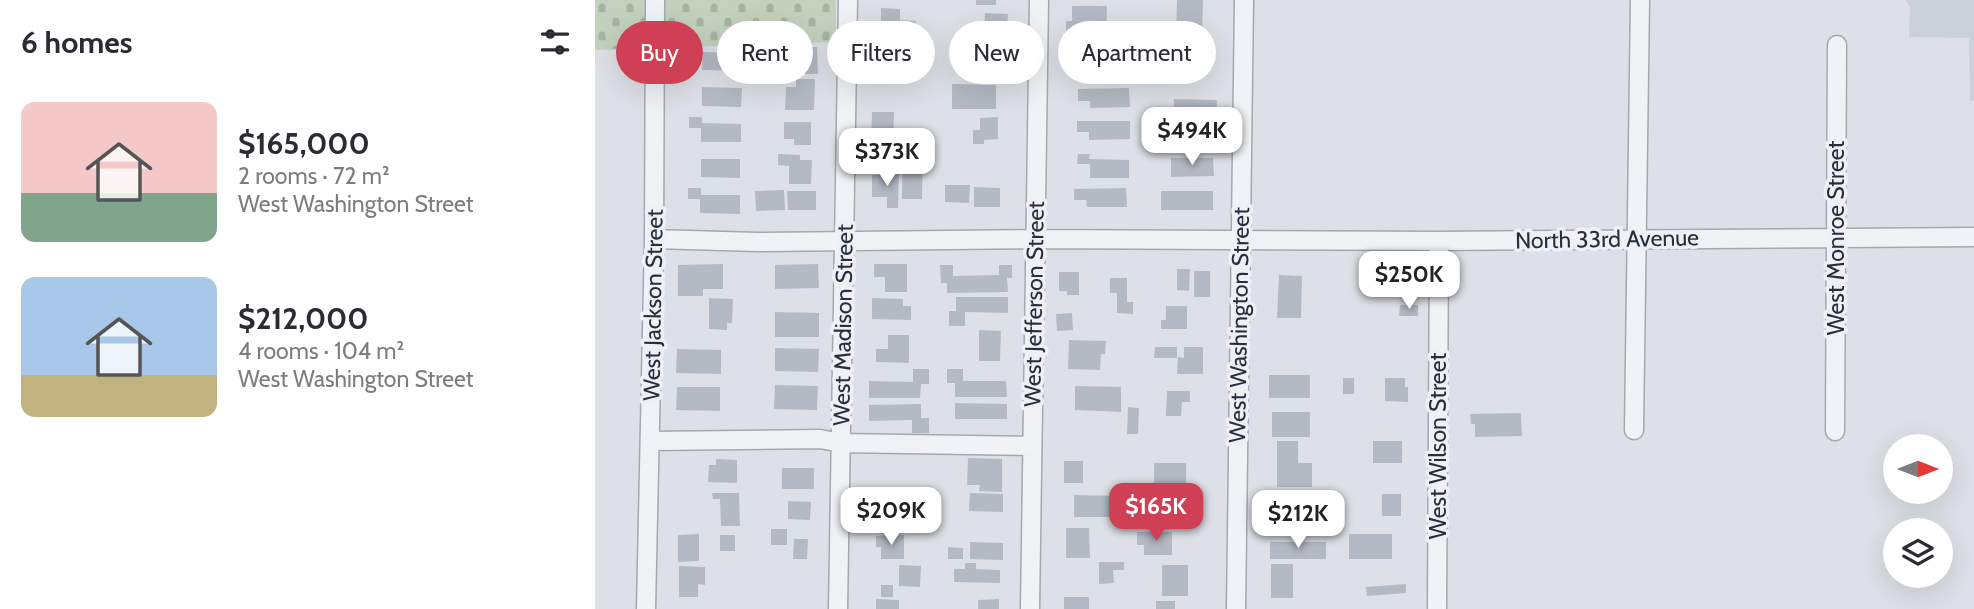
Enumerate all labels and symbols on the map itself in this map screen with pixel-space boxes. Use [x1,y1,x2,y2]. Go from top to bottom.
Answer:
pin: $494K [1143,108,1241,167]
pin: $373K [838,128,936,188]
street label: West Monroe Street [1822,140,1850,335]
street label: West Jefferson Street [1018,201,1050,407]
street label: West Washington Street [1223,207,1255,443]
street label: West Jackson Street [637,209,669,401]
street label: North 33rd Avenue [1515,223,1699,255]
street label: West Madison Street [827,224,859,426]
pin: $250K [1360,252,1458,311]
street label: West Wilson Street [1424,353,1452,539]
north arrow [1883,434,1953,504]
pin: $165K [1107,484,1205,543]
pin: $209K [842,488,940,547]
pin: $212K [1249,490,1347,550]

